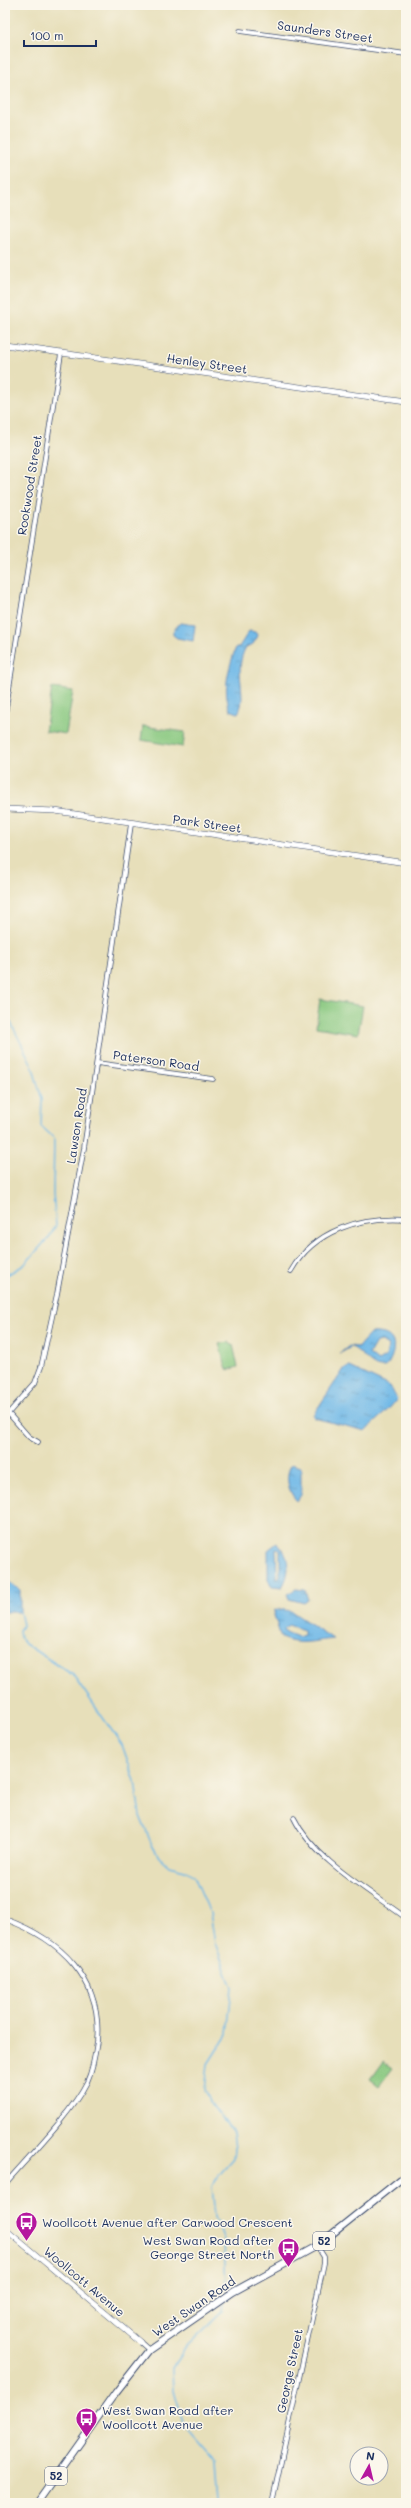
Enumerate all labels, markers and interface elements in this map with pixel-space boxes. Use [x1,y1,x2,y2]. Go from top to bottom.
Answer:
street label: Saunders Street [276,16,374,46]
scale bar [24,22,96,48]
text: 100 m [30,27,64,43]
street label: Henley Street [166,349,249,377]
street label: Rookwood Street [13,433,45,536]
street label: Park Street [172,810,243,836]
street label: Paterson Road [112,1046,201,1074]
street label: Lawson Road [62,1086,90,1165]
bus stop icon: Woollcott Avenue after Carwood Crescent [14,2210,40,2243]
place label: Woollcott Avenue after Carwood Crescent [42,2214,293,2230]
place label: West Swan Road after George Street North [142,2232,274,2262]
road number: 52 [313,2232,335,2250]
bus stop icon: West Swan Road after George Street North [276,2235,302,2268]
street label: Woollcott Avenue [41,2243,128,2320]
street label: West Swan Road [149,2272,238,2340]
street label: George Street [272,2327,306,2414]
place label: West Swan Road after Woollcott Avenue [102,2402,234,2432]
bus stop icon: West Swan Road after Woollcott Avenue [73,2405,99,2438]
north arrow [349,2446,389,2486]
text: N [365,2448,376,2464]
road number: 52 [45,2467,67,2485]

